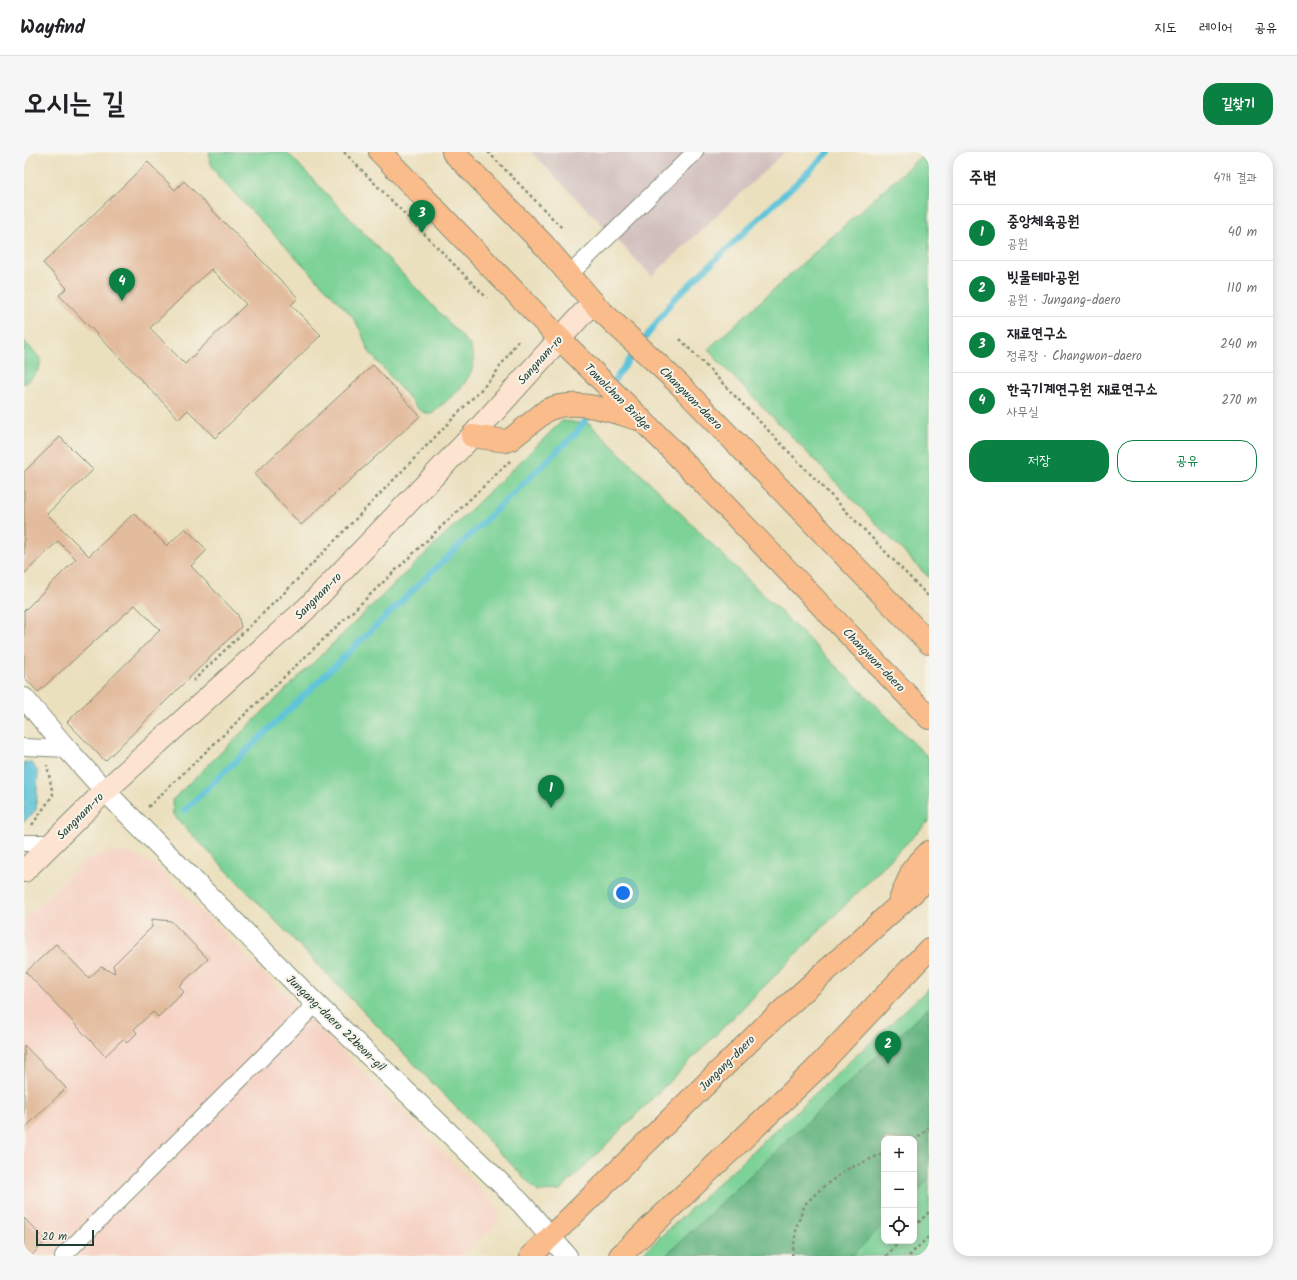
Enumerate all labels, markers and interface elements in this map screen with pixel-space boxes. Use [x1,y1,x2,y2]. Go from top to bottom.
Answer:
text: Wayfind [20,13,85,43]
text: 지도 [1154,17,1177,39]
text: 레이어 [1199,17,1232,39]
text: 공유 [1254,17,1277,39]
text: 오시는 길 [24,82,125,127]
button: 길찾기 [1203,83,1273,125]
text: 주변 [969,165,996,192]
text: 4개 결과 [1213,168,1257,189]
pin: 3 [409,200,435,233]
text: 중앙체육공원 [1007,210,1079,234]
text: 1 [980,222,984,243]
text: 40 m [1228,222,1257,243]
text: 공원 [1007,234,1028,255]
text: 빗물테마공원 [1007,266,1079,290]
pin: 4 [109,268,135,301]
text: 2 [978,278,986,299]
text: 110 m [1227,278,1257,299]
text: 공원 · Jungang-daero [1007,290,1121,311]
text: 재료연구소 [1007,322,1067,346]
street label: Sangnam-ro [513,331,568,389]
text: 3 [978,334,986,355]
text: 240 m [1220,334,1257,355]
text: 정류장 · Changwon-daero [1007,346,1142,367]
street label: Towolchon Bridge [580,359,656,436]
street label: Changwon-daero [655,362,727,434]
text: 한국기계연구원 재료연구소 [1007,378,1158,402]
text: 4 [978,390,986,411]
text: 270 m [1221,390,1257,411]
text: 사무실 [1007,402,1038,423]
button: 저장 [969,440,1109,482]
button: 공유 [1117,440,1257,482]
street label: Sangnam-ro [290,568,346,624]
street label: Changwon-daero [838,624,909,697]
pin: 1 [538,775,564,808]
street label: Sangnam-ro [52,788,108,844]
your location [613,883,633,903]
street label: Jungang-daero 22beon-gil [281,971,390,1076]
street label: Jungang-daero [695,1031,760,1096]
pin: 2 [875,1031,901,1064]
map controls [881,1136,917,1244]
button: + [881,1136,917,1172]
button: − [881,1172,917,1208]
button: locate [881,1208,917,1244]
scale bar [36,1228,94,1247]
text: 20 m [42,1228,67,1246]

